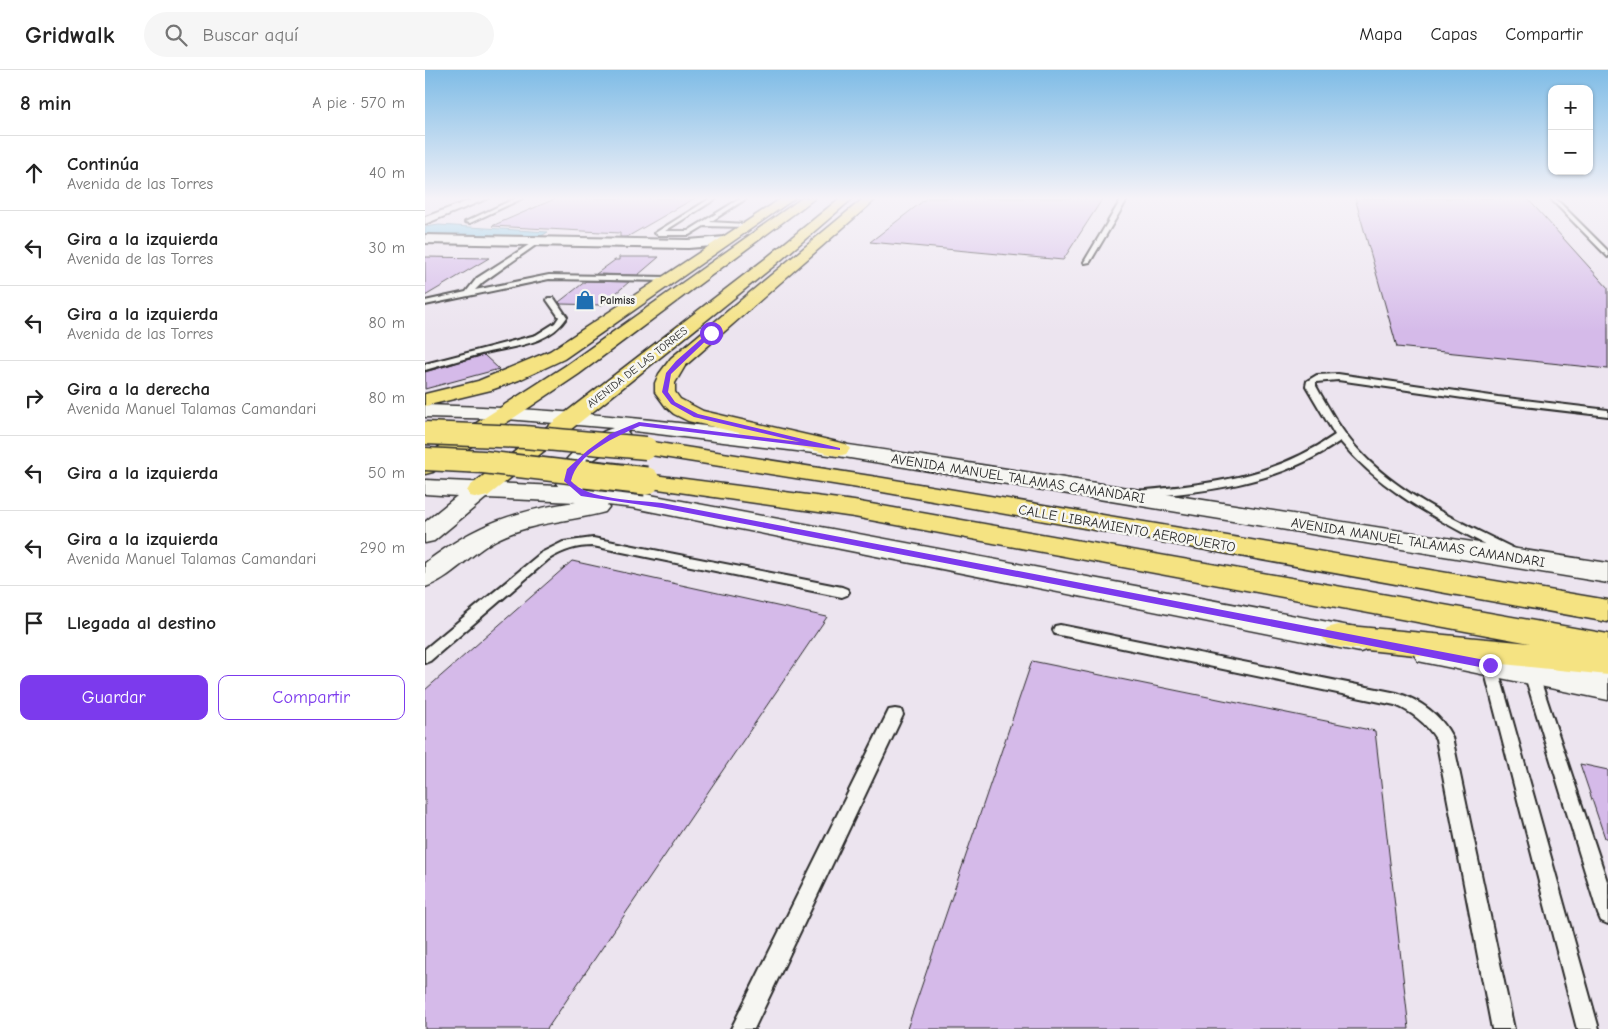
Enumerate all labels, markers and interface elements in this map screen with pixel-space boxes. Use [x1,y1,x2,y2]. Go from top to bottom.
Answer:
search box [144,12,494,57]
text: Gridwalk [25,21,114,49]
icon: search [162,21,190,49]
text: Buscar aquí [202,24,298,46]
text: Mapa [1359,24,1402,45]
text: Capas [1430,24,1477,45]
text: Compartir [1505,24,1583,45]
map controls [1548,85,1593,175]
button: + [1548,85,1593,130]
text: 8 min [20,91,71,115]
text: A pie · 570 m [312,94,405,112]
button: − [1548,130,1593,175]
text: Continúa [67,153,139,175]
icon: ahead [20,159,48,187]
text: 40 m [369,164,405,182]
text: Avenida de las Torres [67,175,213,193]
text: Gira a la izquierda [67,228,218,250]
icon: left [20,234,48,262]
text: 30 m [369,239,405,257]
text: Avenida de las Torres [67,250,213,268]
shop icon: Palmiss [574,289,596,311]
place label: Palmiss [600,294,635,307]
text: Gira a la izquierda [67,303,218,325]
icon: left [20,309,48,337]
text: 80 m [368,314,405,332]
route start [700,322,723,345]
street label: AVENIDA DE LAS TORRES [585,324,690,411]
text: Avenida de las Torres [67,325,213,343]
text: Gira a la derecha [67,378,210,400]
icon: right [20,384,48,412]
text: 80 m [368,389,405,407]
text: Avenida Manuel Talamas Camandari [67,400,316,418]
street label: AVENIDA MANUEL TALAMAS CAMANDARI [890,450,1146,507]
icon: left [20,459,48,487]
text: Gira a la izquierda [67,462,218,484]
text: 50 m [368,464,405,482]
street label: CALLE LIBRAMIENTO AEROPUERTO [1017,501,1237,556]
street label: AVENIDA MANUEL TALAMAS CAMANDARI [1290,514,1546,571]
text: Gira a la izquierda [67,528,218,550]
icon: left [20,534,48,562]
text: 290 m [360,539,405,557]
text: Avenida Manuel Talamas Camandari [67,550,316,568]
icon: arrive [20,609,48,637]
text: Llegada al destino [67,612,216,634]
route end [1479,654,1502,677]
button: Guardar [20,675,208,720]
button: Compartir [218,675,405,720]

